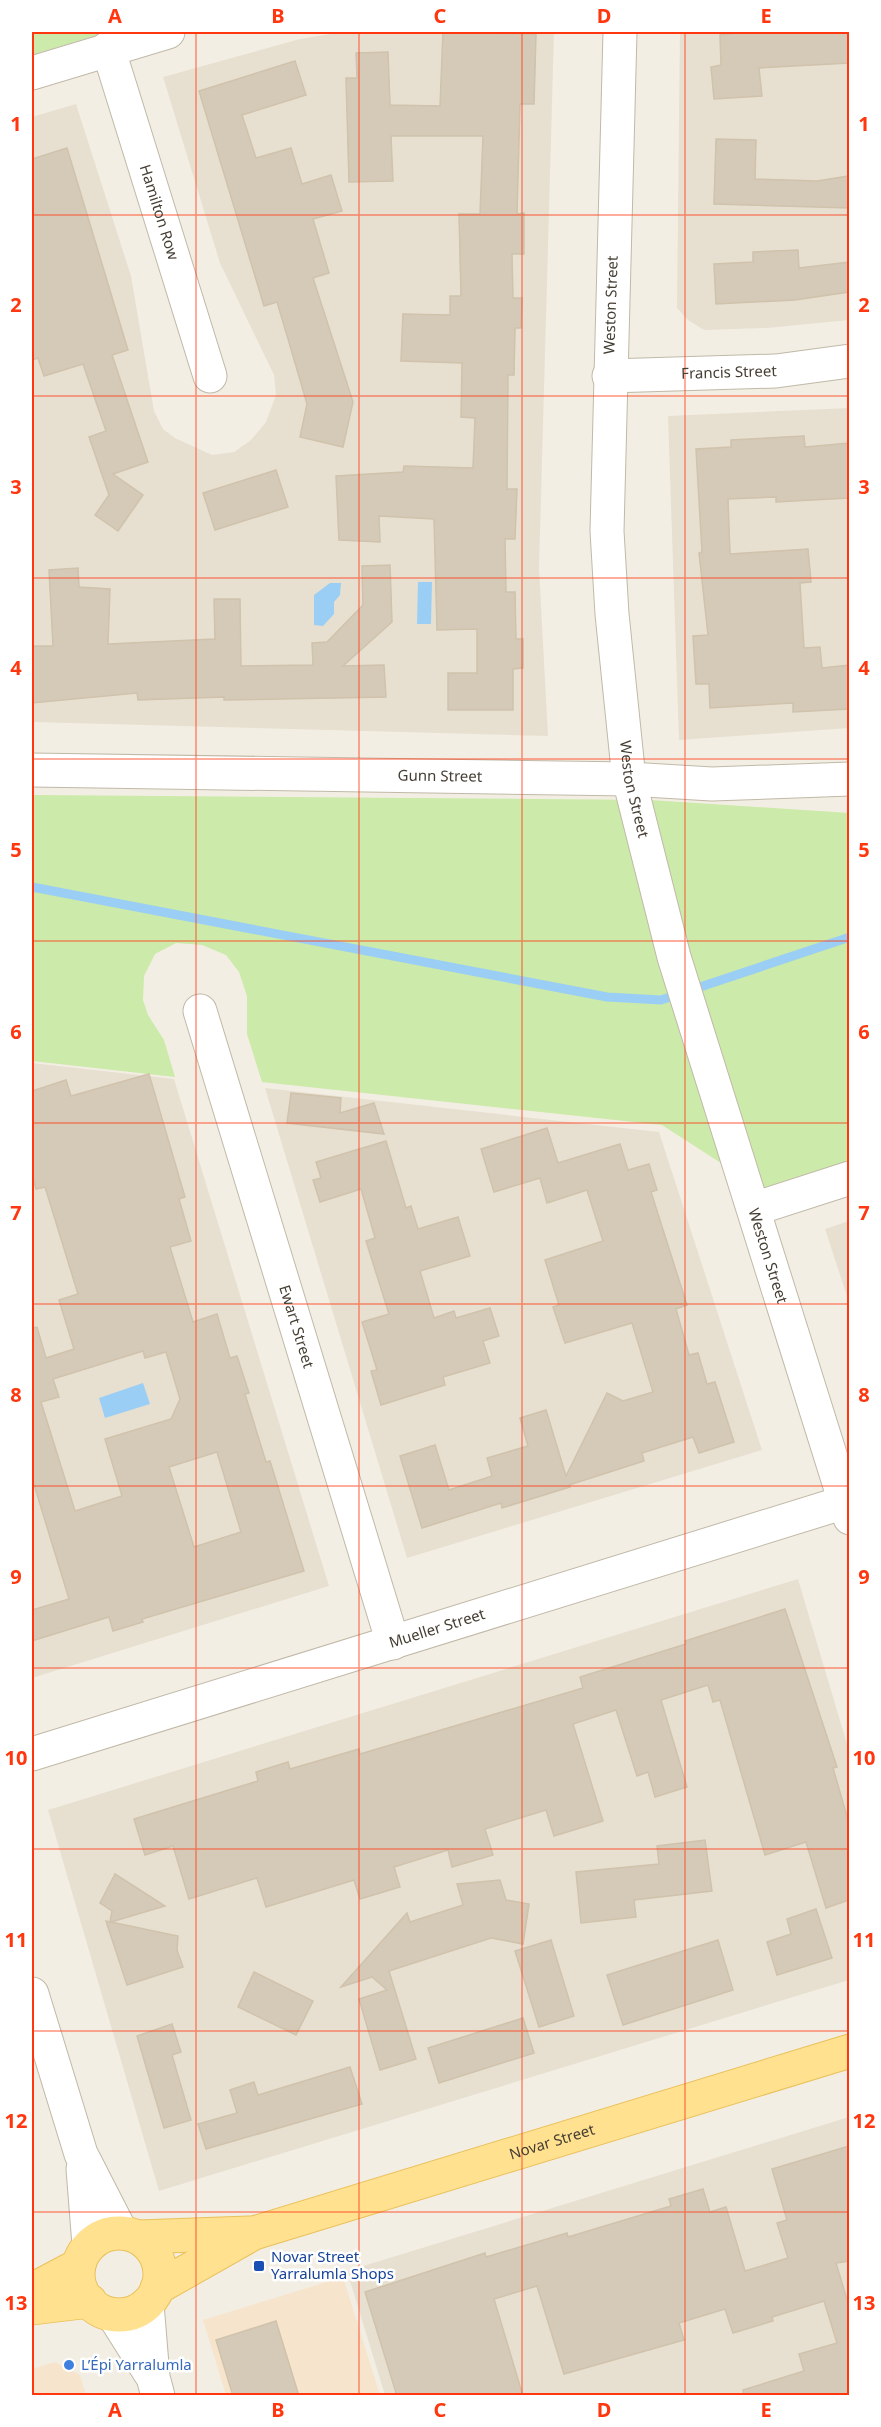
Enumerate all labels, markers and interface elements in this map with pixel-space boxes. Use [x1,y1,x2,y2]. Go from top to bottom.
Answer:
text: A [108,2,122,29]
text: B [271,2,285,29]
text: C [434,2,447,29]
text: D [597,2,611,29]
text: E [760,2,772,29]
text: 1 [10,110,22,137]
text: 1 [858,110,870,137]
street label: Hamilton Row [136,162,184,262]
street label: Weston Street [598,255,622,355]
text: 2 [10,291,22,318]
text: 2 [858,291,870,318]
street label: Francis Street [681,360,778,383]
text: 3 [10,473,22,500]
text: 3 [858,473,870,500]
text: 4 [10,654,22,681]
text: 4 [858,654,870,681]
street label: Weston Street [616,739,655,840]
street label: Gunn Street [398,765,483,786]
text: 5 [10,836,22,863]
text: 5 [858,836,870,863]
text: 6 [10,1018,22,1045]
text: 6 [858,1018,870,1045]
text: 7 [10,1199,22,1226]
text: 7 [858,1199,870,1226]
street label: Weston Street [744,1205,793,1306]
street label: Ewart Street [275,1282,320,1371]
text: 8 [10,1381,22,1408]
text: 8 [858,1381,870,1408]
text: 9 [10,1563,22,1590]
text: 9 [858,1563,870,1590]
street label: Mueller Street [386,1603,488,1652]
text: 10 [5,1744,27,1771]
text: 10 [853,1744,875,1771]
text: 11 [5,1926,27,1953]
text: 11 [853,1926,875,1953]
text: 12 [5,2107,27,2134]
text: 12 [853,2107,875,2134]
street label: Novar Street [506,2118,597,2164]
place label: Novar Street Yarralumla Shops [271,2246,394,2283]
marker: Novar Street Yarralumla Shops [252,2259,266,2273]
text: 13 [5,2289,27,2316]
text: 13 [853,2289,875,2316]
place label: L’Épi Yarralumla [81,2354,192,2374]
marker: L’Épi Yarralumla [62,2358,76,2372]
text: A [108,2396,122,2423]
text: B [271,2396,285,2423]
text: C [434,2396,447,2423]
text: D [597,2396,611,2423]
text: E [760,2396,772,2423]

